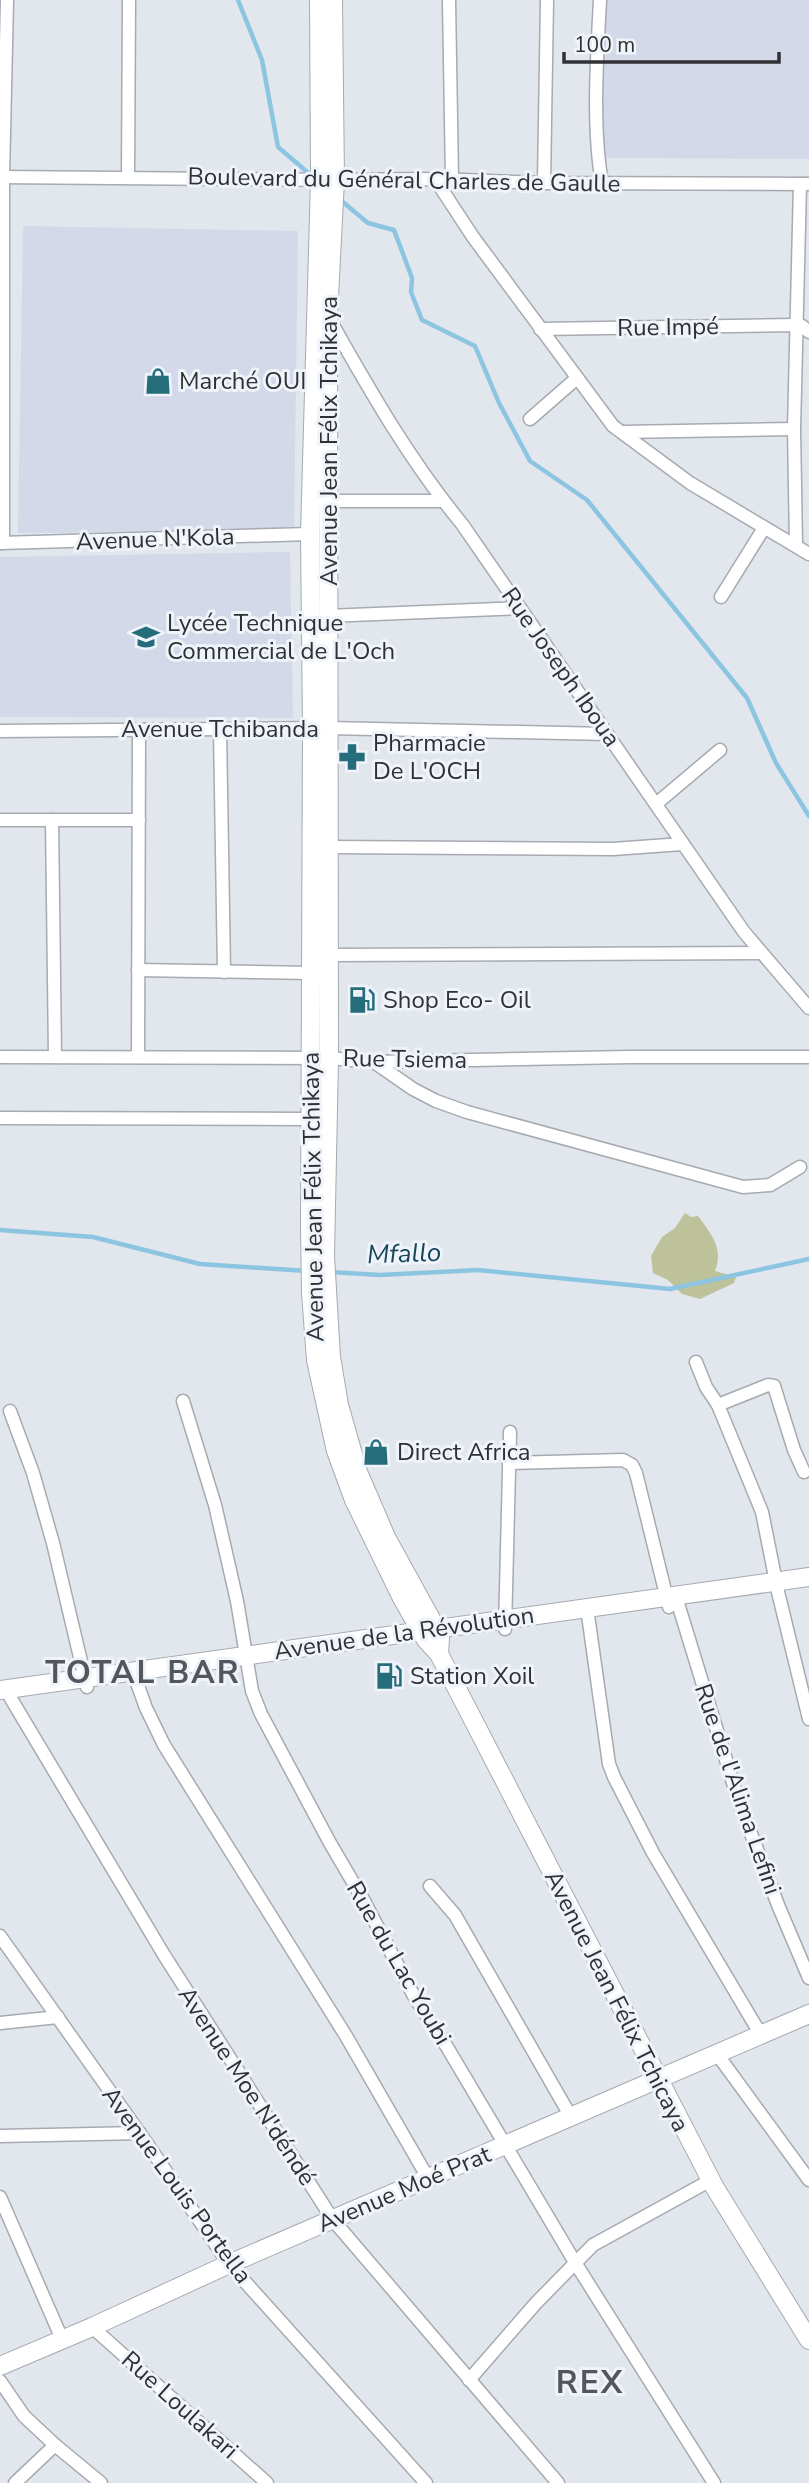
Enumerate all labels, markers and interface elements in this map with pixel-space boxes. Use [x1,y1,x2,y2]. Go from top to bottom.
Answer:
scale bar [564,21,779,65]
text: 100 m [574,31,635,59]
street label: Boulevard du Général Charles de Gaulle [187,160,621,200]
street label: Avenue Jean Félix Tchikaya [313,296,345,586]
street label: Rue Impé [617,310,719,344]
place label: Marché OUI [179,365,306,397]
shop icon: Marché OUI [143,366,173,396]
street label: Avenue N'Kola [75,520,235,558]
street label: Rue Joseph Iboua [494,581,628,753]
place label: Lycée Technique Commercial de L'Och [167,607,395,667]
school or university icon: Lycée Technique Commercial de L'Och [131,622,161,652]
street label: Avenue Tchibanda [121,713,319,745]
place label: Pharmacie De L'OCH [373,727,486,787]
pharmacy icon: Pharmacie De L'OCH [337,742,367,772]
place label: Shop Eco- Oil [383,984,531,1016]
fuel station icon: Shop Eco- Oil [347,985,377,1015]
street label: Rue Tsiema [343,1042,467,1076]
street label: Avenue Jean Félix Tchikaya [294,1052,332,1342]
water label: Mfallo [366,1235,442,1272]
place label: Direct Africa [397,1436,530,1468]
shop icon: Direct Africa [361,1437,391,1467]
street label: Avenue de la Révolution [272,1599,536,1667]
district label: TOTAL BAR [45,1651,241,1694]
place label: Station Xoil [410,1660,534,1692]
fuel station icon: Station Xoil [374,1661,404,1691]
street label: Rue de l'Alima Lefini [687,1679,789,1899]
street label: Avenue Jean Félix Tchicaya [537,1865,697,2137]
street label: Rue du Lac Youbi [339,1875,459,2051]
street label: Avenue Moe N'déndé [171,1980,323,2192]
street label: Avenue Louis Portella [95,2080,259,2290]
street label: Avenue Moé Prat [313,2138,496,2240]
street label: Rue Loulakari [115,2344,245,2466]
district label: REX [556,2361,624,2404]

